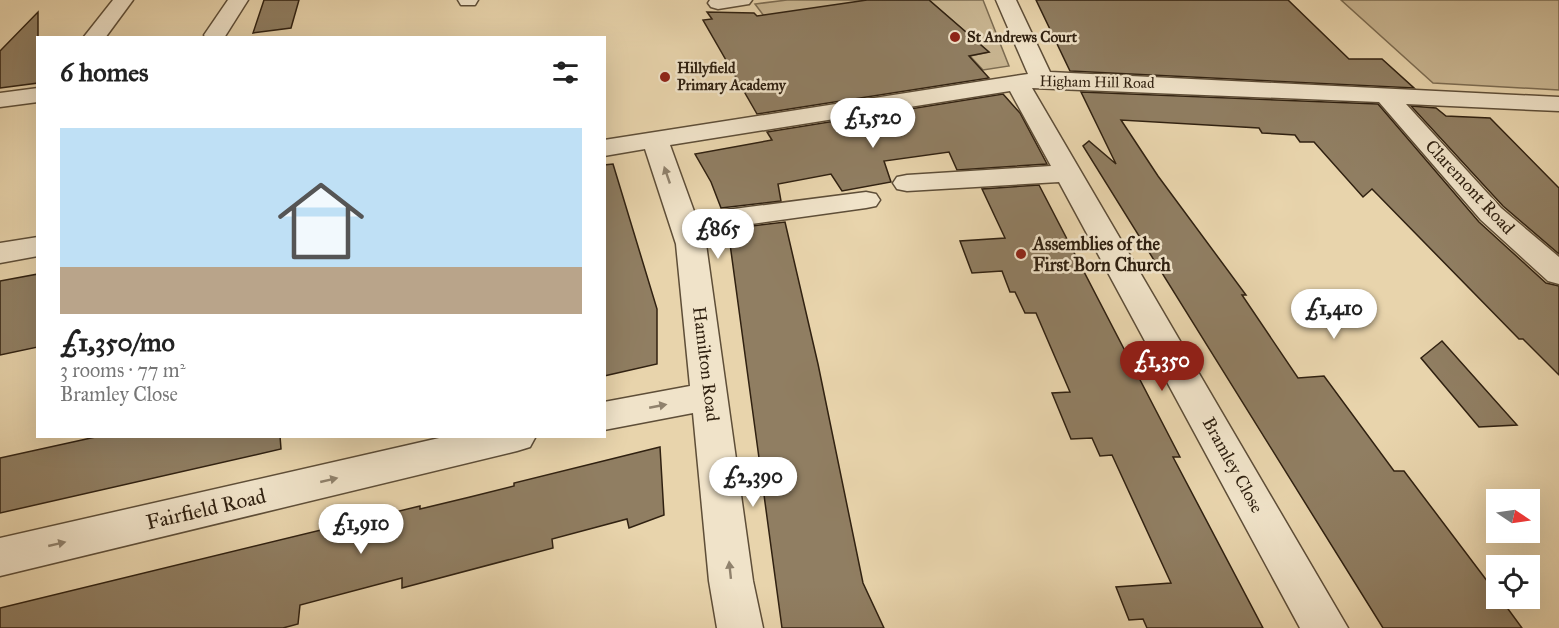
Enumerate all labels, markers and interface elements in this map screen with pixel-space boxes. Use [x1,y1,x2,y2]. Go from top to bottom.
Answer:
place label: St Andrews Court [967,28,1078,46]
marker: St Andrews Court [948,30,962,44]
text: 6 homes [60,56,149,88]
icon: filters [549,56,582,89]
place label: Hillyfield Primary Academy [677,59,787,95]
marker: Hillyfield Primary Academy [658,70,672,84]
street label: Higham Hill Road [1039,72,1155,92]
pin: £1,520 [824,98,922,149]
text: £1,520 [844,105,902,129]
street label: Claremont Road [1421,135,1519,239]
one-way arrow [662,166,671,184]
icon: home [267,167,375,275]
pin: £865 [682,209,754,260]
text: £865 [696,216,740,240]
place label: Assemblies of the First Born Church [1032,233,1172,276]
marker: Assemblies of the First Born Church [1014,247,1028,261]
pin: £1,410 [1285,289,1383,340]
text: £1,410 [1305,296,1363,320]
street label: Hamilton Road [688,305,724,423]
text: £1,350/mo [60,326,175,358]
pin: £1,350 [1113,341,1211,392]
text: £1,350 [1134,348,1190,372]
text: 3 rooms · 77 m² [60,358,185,382]
text: Bramley Close [60,382,178,406]
one-way arrow [648,401,667,410]
street label: Bramley Close [1198,413,1268,517]
pin: £2,390 [704,457,802,508]
text: £2,390 [723,464,783,488]
one-way arrow [319,475,338,485]
street label: Fairfield Road [144,482,269,535]
north arrow [1486,489,1540,543]
map controls [1486,489,1540,609]
pin: £1,910 [312,504,410,555]
text: £1,910 [333,511,389,535]
one-way arrow [48,538,66,548]
button: locate [1486,555,1540,609]
one-way arrow [725,561,735,580]

